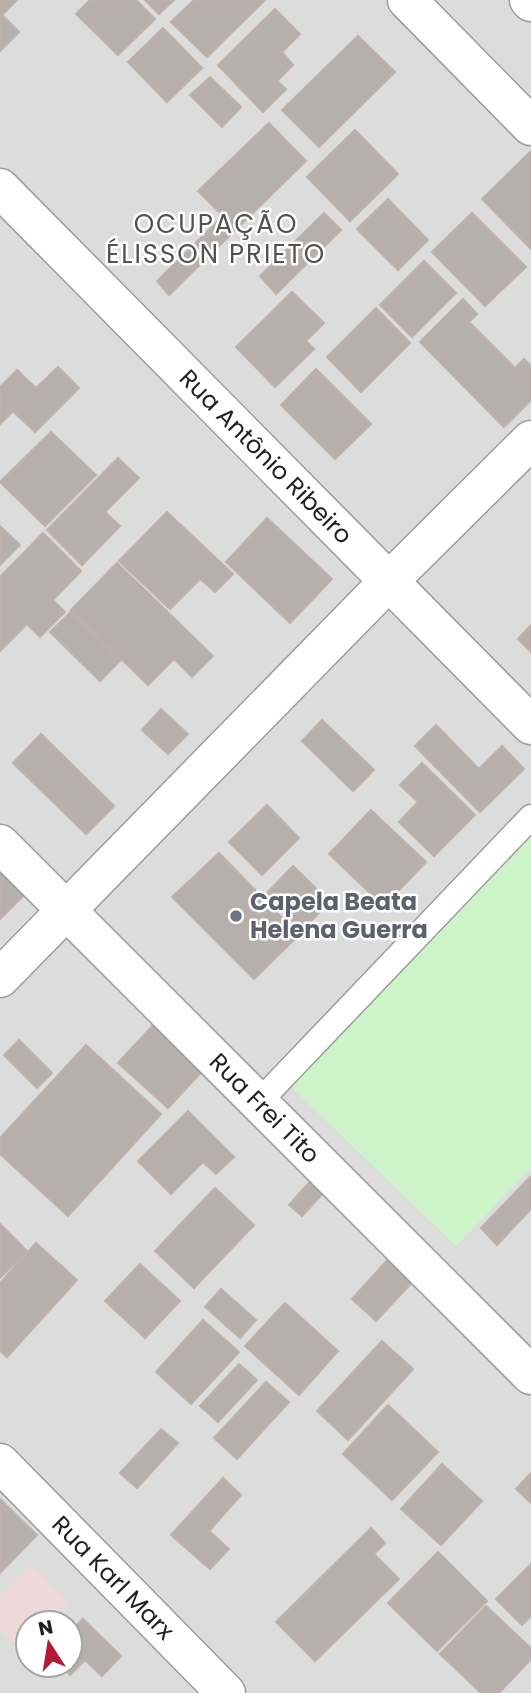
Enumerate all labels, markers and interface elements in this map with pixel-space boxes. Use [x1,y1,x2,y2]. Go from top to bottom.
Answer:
district label: OCUPAÇÃO ÉLISSON PRIETO [106,206,326,272]
street label: Rua Antônio Ribeiro [172,362,360,551]
place label: Capela Beata Helena Guerra [250,885,428,946]
marker: Capela Beata Helena Guerra [228,908,244,924]
street label: Rua Frei Tito [202,1046,327,1171]
street label: Rua Karl Marx [45,1508,182,1647]
north arrow [14,1609,84,1679]
text: N [36,1613,55,1643]

